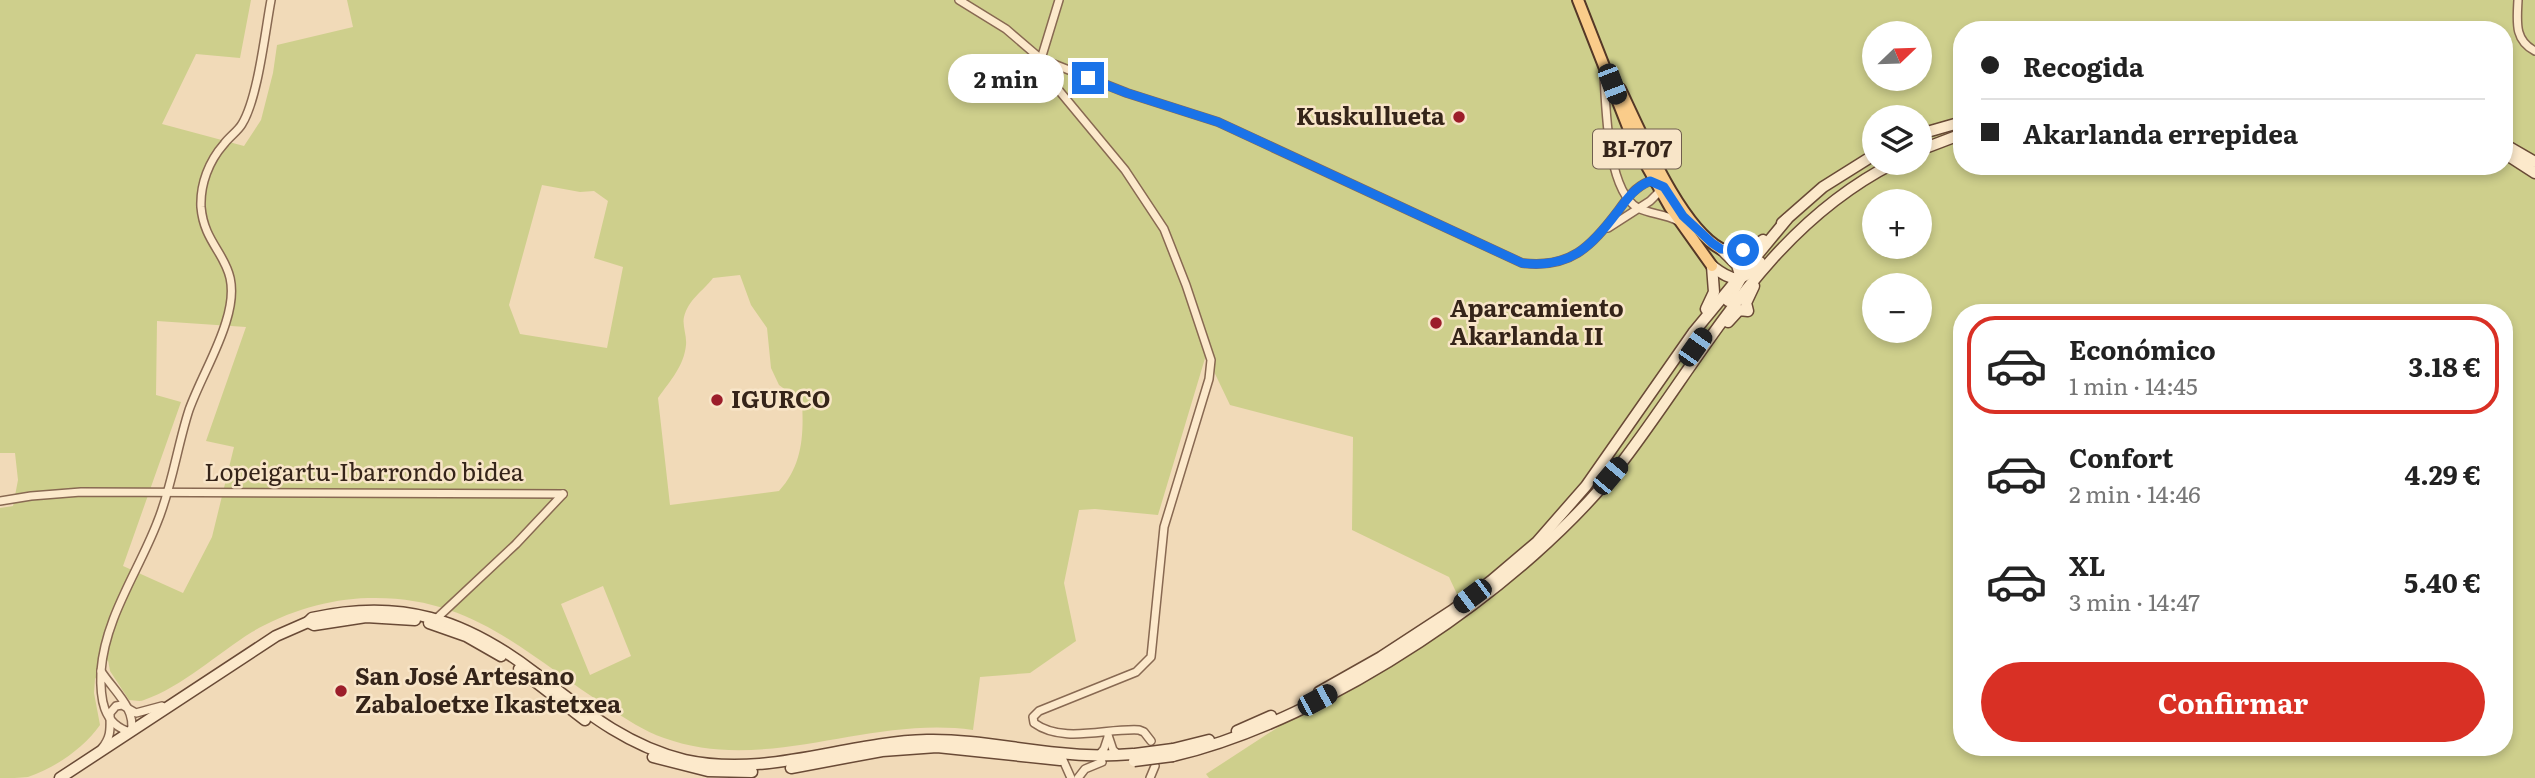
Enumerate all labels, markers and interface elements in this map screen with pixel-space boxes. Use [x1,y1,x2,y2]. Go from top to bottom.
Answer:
north arrow [1862,21,1932,91]
map controls [1862,21,1932,343]
text: Recogida [2023,46,2144,85]
callout: 2 min [948,54,1064,102]
text: 2 min [974,61,1038,95]
car [1595,61,1630,107]
route end [1072,62,1104,94]
place label: Kuskullueta [1296,97,1445,132]
button: layers [1862,105,1932,175]
marker: Kuskullueta [1451,109,1467,125]
text: Akarlanda errepidea [2023,113,2298,152]
road number: BI-707 [1593,130,1681,168]
button: + [1862,189,1932,259]
route start [1727,234,1759,266]
button: − [1862,273,1932,343]
place label: Aparcamiento Akarlanda II [1450,289,1624,352]
marker: Aparcamiento Akarlanda II [1428,315,1444,331]
car [1675,324,1716,370]
text: Económico [2069,329,2216,368]
icon: car [1985,334,2048,397]
text: 3.18 € [2409,346,2481,385]
text: 1 min · 14:45 [2069,368,2198,402]
place label: IGURCO [731,380,830,415]
marker: IGURCO [709,392,725,408]
text: Confort [2069,437,2173,476]
icon: car [1985,442,2048,505]
street label: Lopeigartu-Ibarrondo bidea [204,453,524,488]
car [1589,453,1632,499]
text: 4.29 € [2405,454,2481,493]
text: 2 min · 14:46 [2069,476,2201,510]
text: XL [2069,545,2106,584]
icon: car [1985,550,2048,613]
text: 5.40 € [2404,562,2481,601]
car [1449,575,1496,617]
text: 3 min · 14:47 [2069,584,2200,618]
place label: San José Artesano Zabaloetxe Ikastetxea [355,657,621,720]
button: Confirmar [1981,662,2485,742]
car [1294,681,1341,719]
marker: San José Artesano Zabaloetxe Ikastetxea [333,683,349,699]

